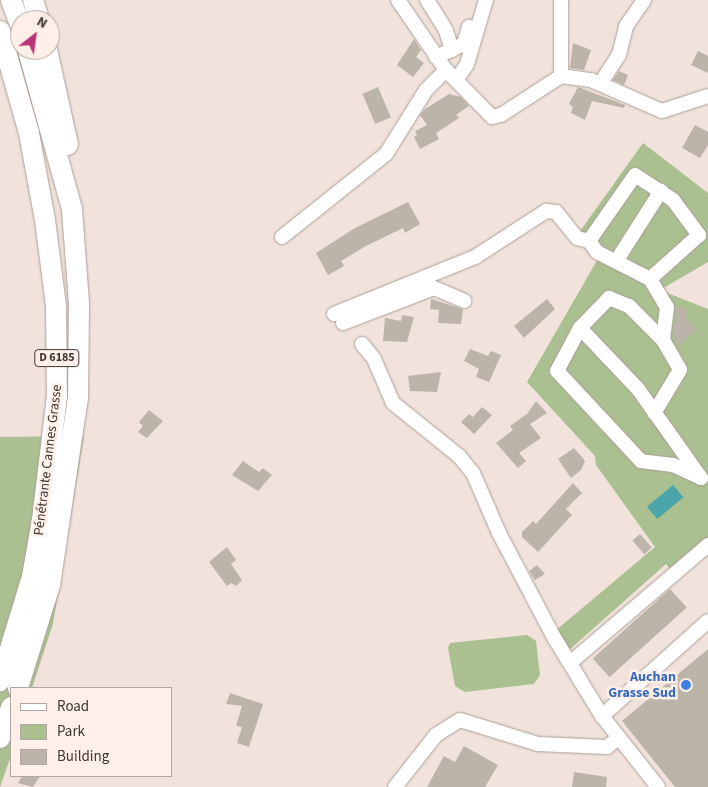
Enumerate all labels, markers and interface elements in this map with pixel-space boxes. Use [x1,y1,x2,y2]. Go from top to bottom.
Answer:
north arrow [10,10,60,60]
text: N [33,12,51,34]
road number: D 6185 [33,348,81,368]
street label: Pénétrante Cannes Grasse [30,383,66,537]
place label: Auchan Grasse Sud [608,669,676,702]
marker: Auchan Grasse Sud [680,679,692,691]
legend [10,687,172,777]
text: Road [57,696,89,717]
text: Park [57,721,85,742]
text: Building [57,746,109,767]

